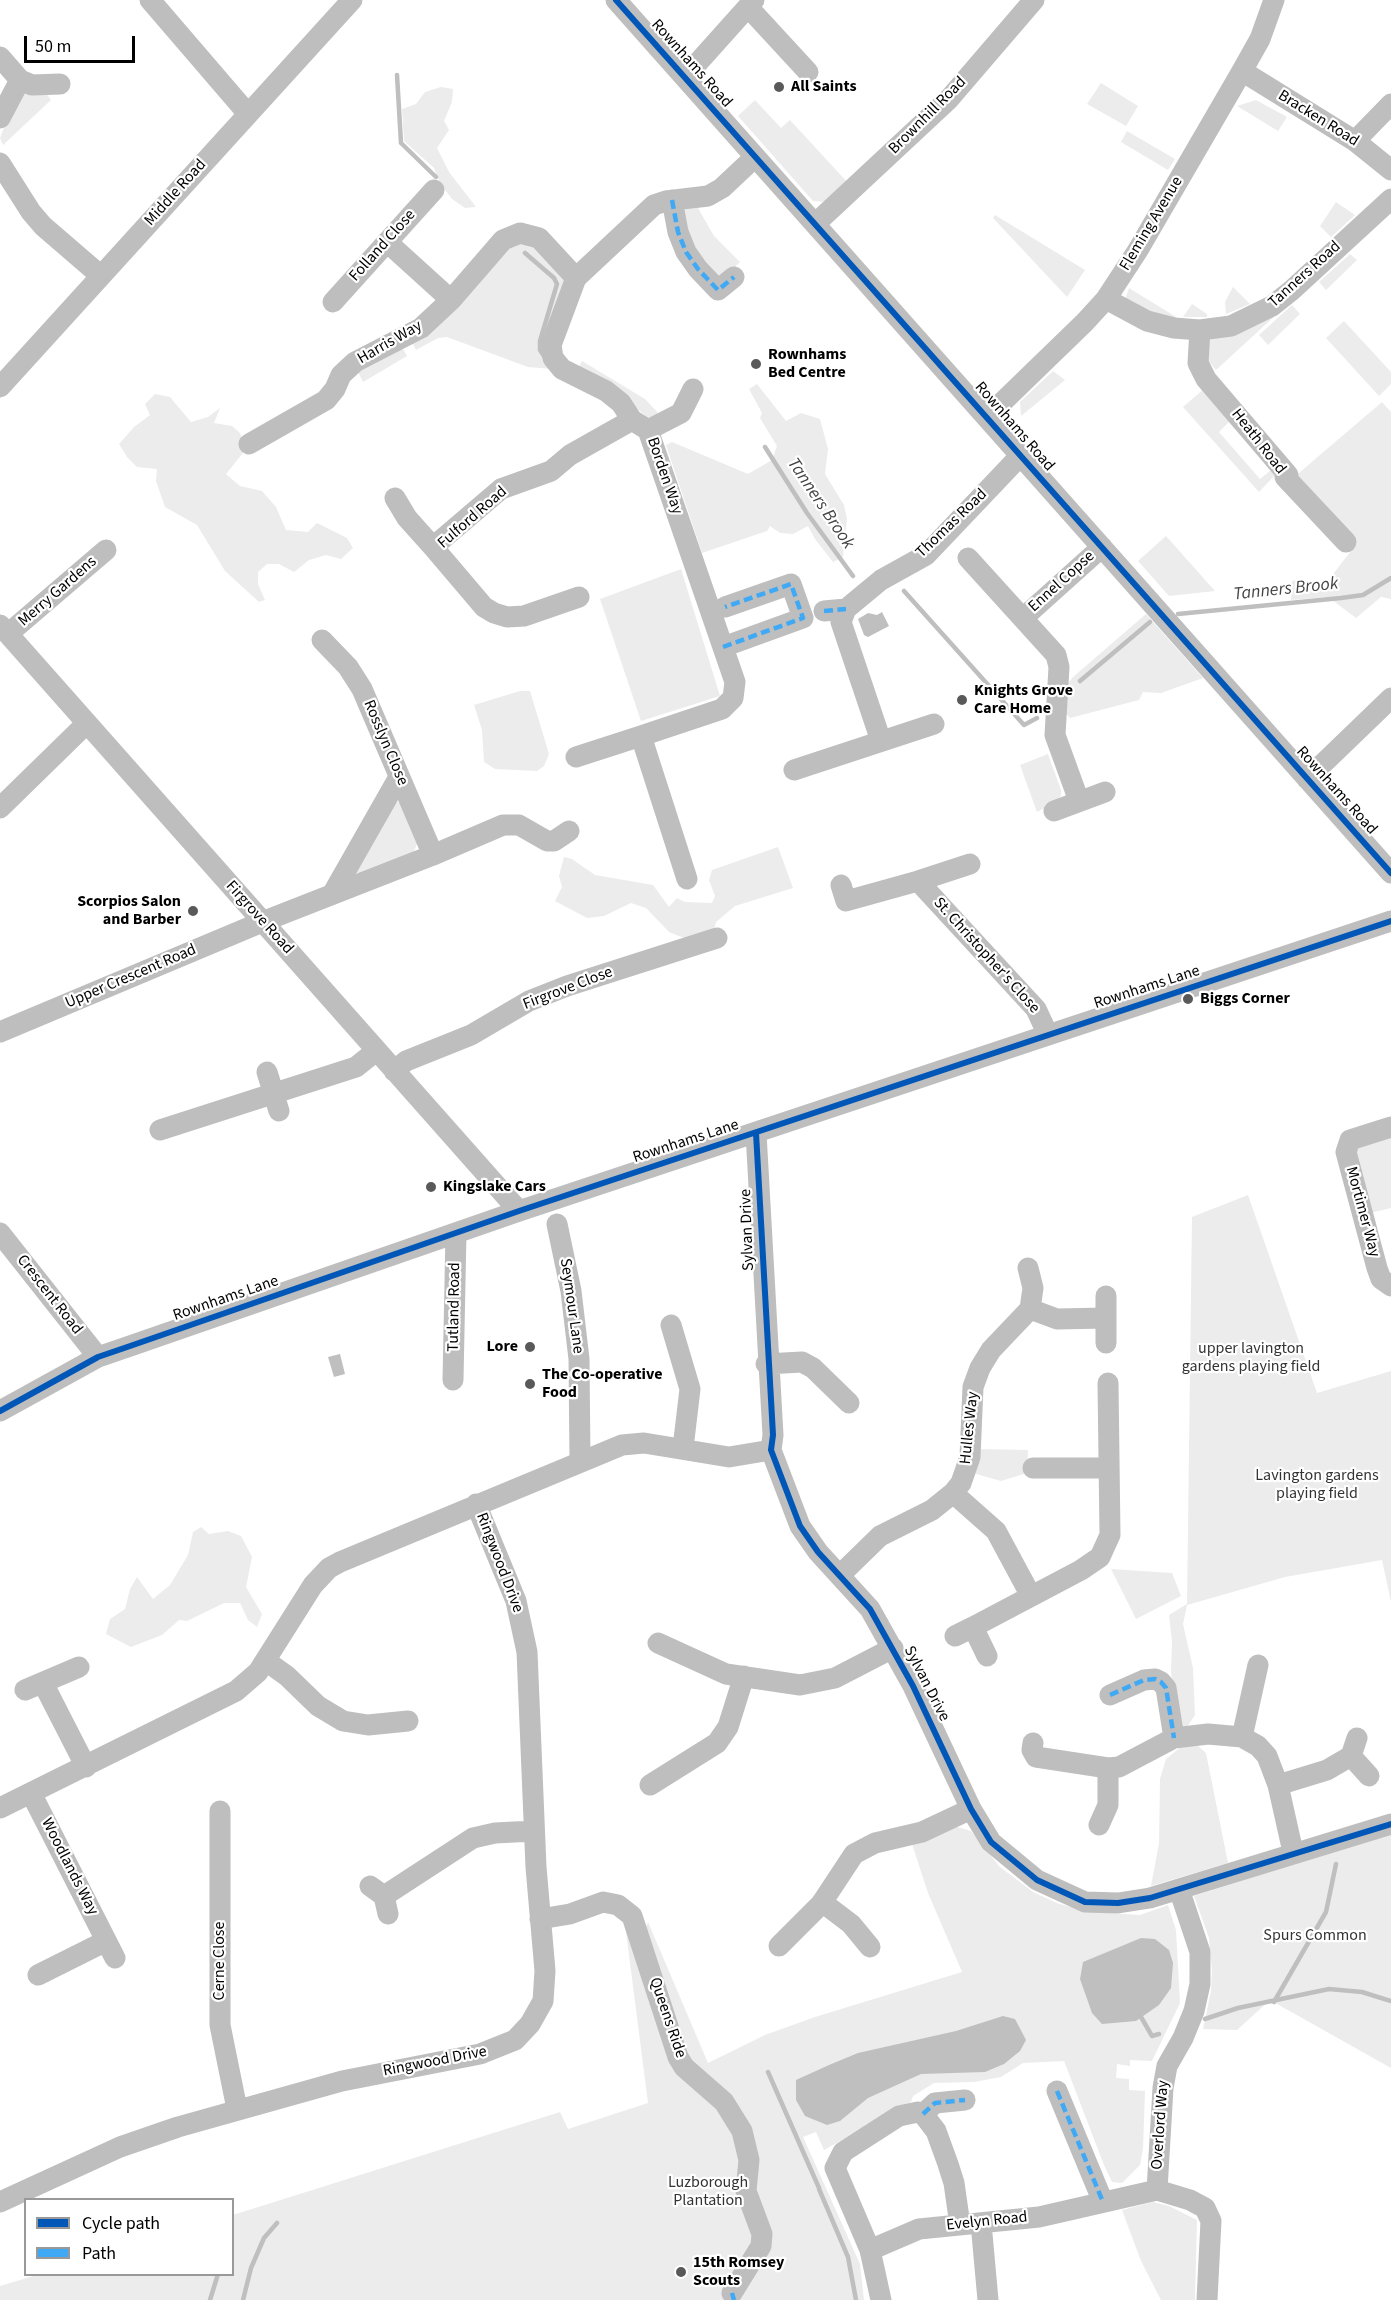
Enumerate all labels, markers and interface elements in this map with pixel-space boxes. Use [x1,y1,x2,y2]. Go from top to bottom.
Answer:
street label: Rownhams Road [646,16,736,112]
scale bar [27,24,138,62]
text: 50 m [35,34,71,59]
street label: Brownhill Road [885,73,971,159]
place label: All Saints [791,77,856,97]
marker: All Saints [772,80,786,94]
street label: Bracken Road [1274,87,1362,151]
street label: Middle Road [141,156,211,230]
street label: Fleming Avenue [1116,173,1188,275]
street label: Folland Close [346,206,420,286]
street label: Tanners Road [1265,238,1345,312]
street label: Harris Way [354,317,426,369]
place label: Rownhams Bed Centre [768,345,846,383]
marker: Rownhams Bed Centre [749,357,763,371]
street label: Rownhams Road [970,378,1058,476]
street label: Heath Road [1227,405,1289,479]
street label: Borden Way [642,435,686,517]
water label: Tanners Brook [782,454,858,554]
street label: Fulford Road [434,483,512,553]
street label: Thomas Road [912,485,992,563]
street label: Ennel Copse [1025,547,1099,617]
street label: Merry Gardens [15,553,101,631]
water label: Tanners Brook [1233,574,1339,606]
place label: Knights Grove Care Home [974,681,1073,719]
marker: Knights Grove Care Home [955,693,969,707]
street label: Rosslyn Close [358,697,412,789]
street label: Rownhams Road [1291,743,1381,839]
street label: Firgrove Road [221,877,297,959]
place label: Scorpios Salon and Barber [77,892,181,930]
street label: St. Christopher's Close [929,894,1043,1018]
marker: Scorpios Salon and Barber [186,904,200,918]
street label: Upper Crescent Road [63,941,199,1013]
street label: Rownhams Lane [1092,962,1202,1014]
street label: Firgrove Close [521,963,615,1015]
place label: Biggs Corner [1200,989,1290,1009]
marker: Biggs Corner [1181,992,1195,1006]
street label: Rownhams Lane [631,1116,741,1168]
street label: Mortimer Way [1341,1165,1383,1259]
place label: Kingslake Cars [443,1177,546,1197]
marker: Kingslake Cars [424,1180,438,1194]
street label: Sylvan Drive [737,1189,759,1271]
street label: Crescent Road [12,1251,86,1339]
street label: Seymour Lane [555,1257,587,1355]
street label: Tutland Road [445,1262,465,1352]
street label: Rownhams Lane [171,1272,281,1326]
place label: Lore [487,1337,518,1357]
park label: upper lavington gardens playing field [1182,1339,1320,1377]
marker: Lore [523,1340,537,1354]
place label: The Co-operative Food [542,1365,663,1403]
marker: The Co-operative Food [523,1377,537,1391]
street label: Hulles Way [957,1391,983,1465]
park label: Lavington gardens playing field [1255,1466,1379,1504]
street label: Ringwood Drive [471,1510,527,1616]
street label: Sylvan Drive [899,1643,953,1725]
street label: Woodlands Way [36,1815,102,1919]
street label: Cerne Close [210,1921,230,2001]
park label: Spurs Common [1263,1926,1367,1946]
street label: Queens Ride [644,1975,690,2061]
street label: Ringwood Drive [381,2043,489,2081]
street label: Overlord Way [1148,2080,1174,2170]
park label: Luzborough Plantation [668,2173,748,2211]
legend [24,2198,234,2276]
street label: Evelyn Road [945,2208,1029,2236]
text: Cycle path [82,2211,160,2236]
text: Path [82,2241,116,2266]
place label: 15th Romsey Scouts [693,2253,784,2291]
marker: 15th Romsey Scouts [674,2265,688,2279]

